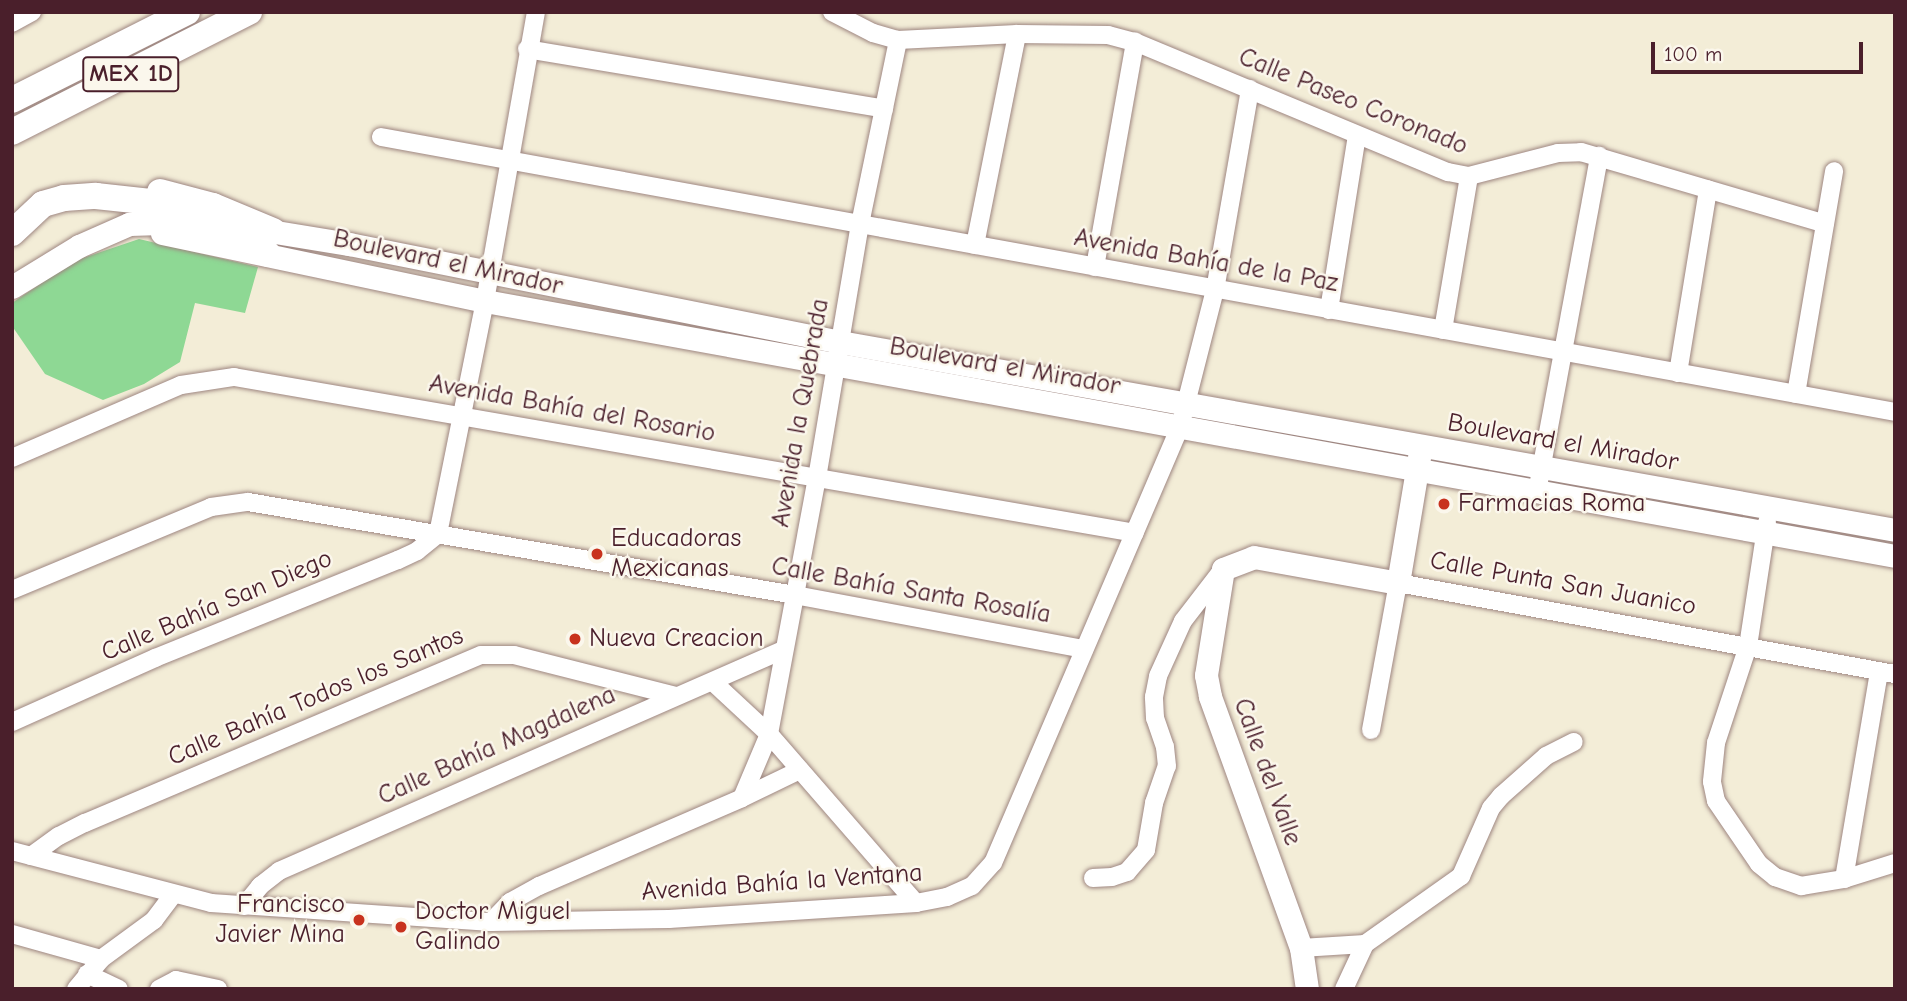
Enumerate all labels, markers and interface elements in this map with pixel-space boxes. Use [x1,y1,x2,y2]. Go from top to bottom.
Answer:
scale bar [1655,28,1867,72]
street label: Calle Paseo Coronado [1234,42,1472,162]
text: 100 m [1664,42,1722,66]
road number: MEX 1D [82,54,180,94]
street label: Avenida Bahía de la Paz [1072,222,1340,300]
street label: Boulevard el Mirador [330,223,566,303]
street label: Avenida la Quebrada [766,296,836,530]
street label: Boulevard el Mirador [887,331,1123,403]
street label: Avenida Bahía del Rosario [426,368,718,450]
street label: Boulevard el Mirador [1445,407,1681,479]
place label: Farmacias Roma [1458,488,1645,520]
marker: Farmacias Roma [1436,496,1452,512]
place label: Educadoras Mexicanas [611,523,741,584]
street label: Calle Bahía San Diego [97,543,337,669]
street label: Calle Punta San Juanico [1428,545,1698,623]
marker: Educadoras Mexicanas [589,546,605,562]
street label: Calle Bahía Santa Rosalía [769,551,1053,631]
street label: Calle Bahía Todos los Santos [164,621,468,773]
place label: Nueva Creacion [589,623,764,655]
marker: Nueva Creacion [567,631,583,647]
street label: Calle Bahía Magdalena [373,680,621,812]
street label: Calle del Valle [1226,694,1308,850]
street label: Avenida Bahía la Ventana [640,858,924,908]
place label: Francisco Javier Mina [215,889,345,950]
place label: Doctor Miguel Galindo [415,896,571,958]
marker: Francisco Javier Mina [351,912,367,928]
marker: Doctor Miguel Galindo [393,919,409,935]

